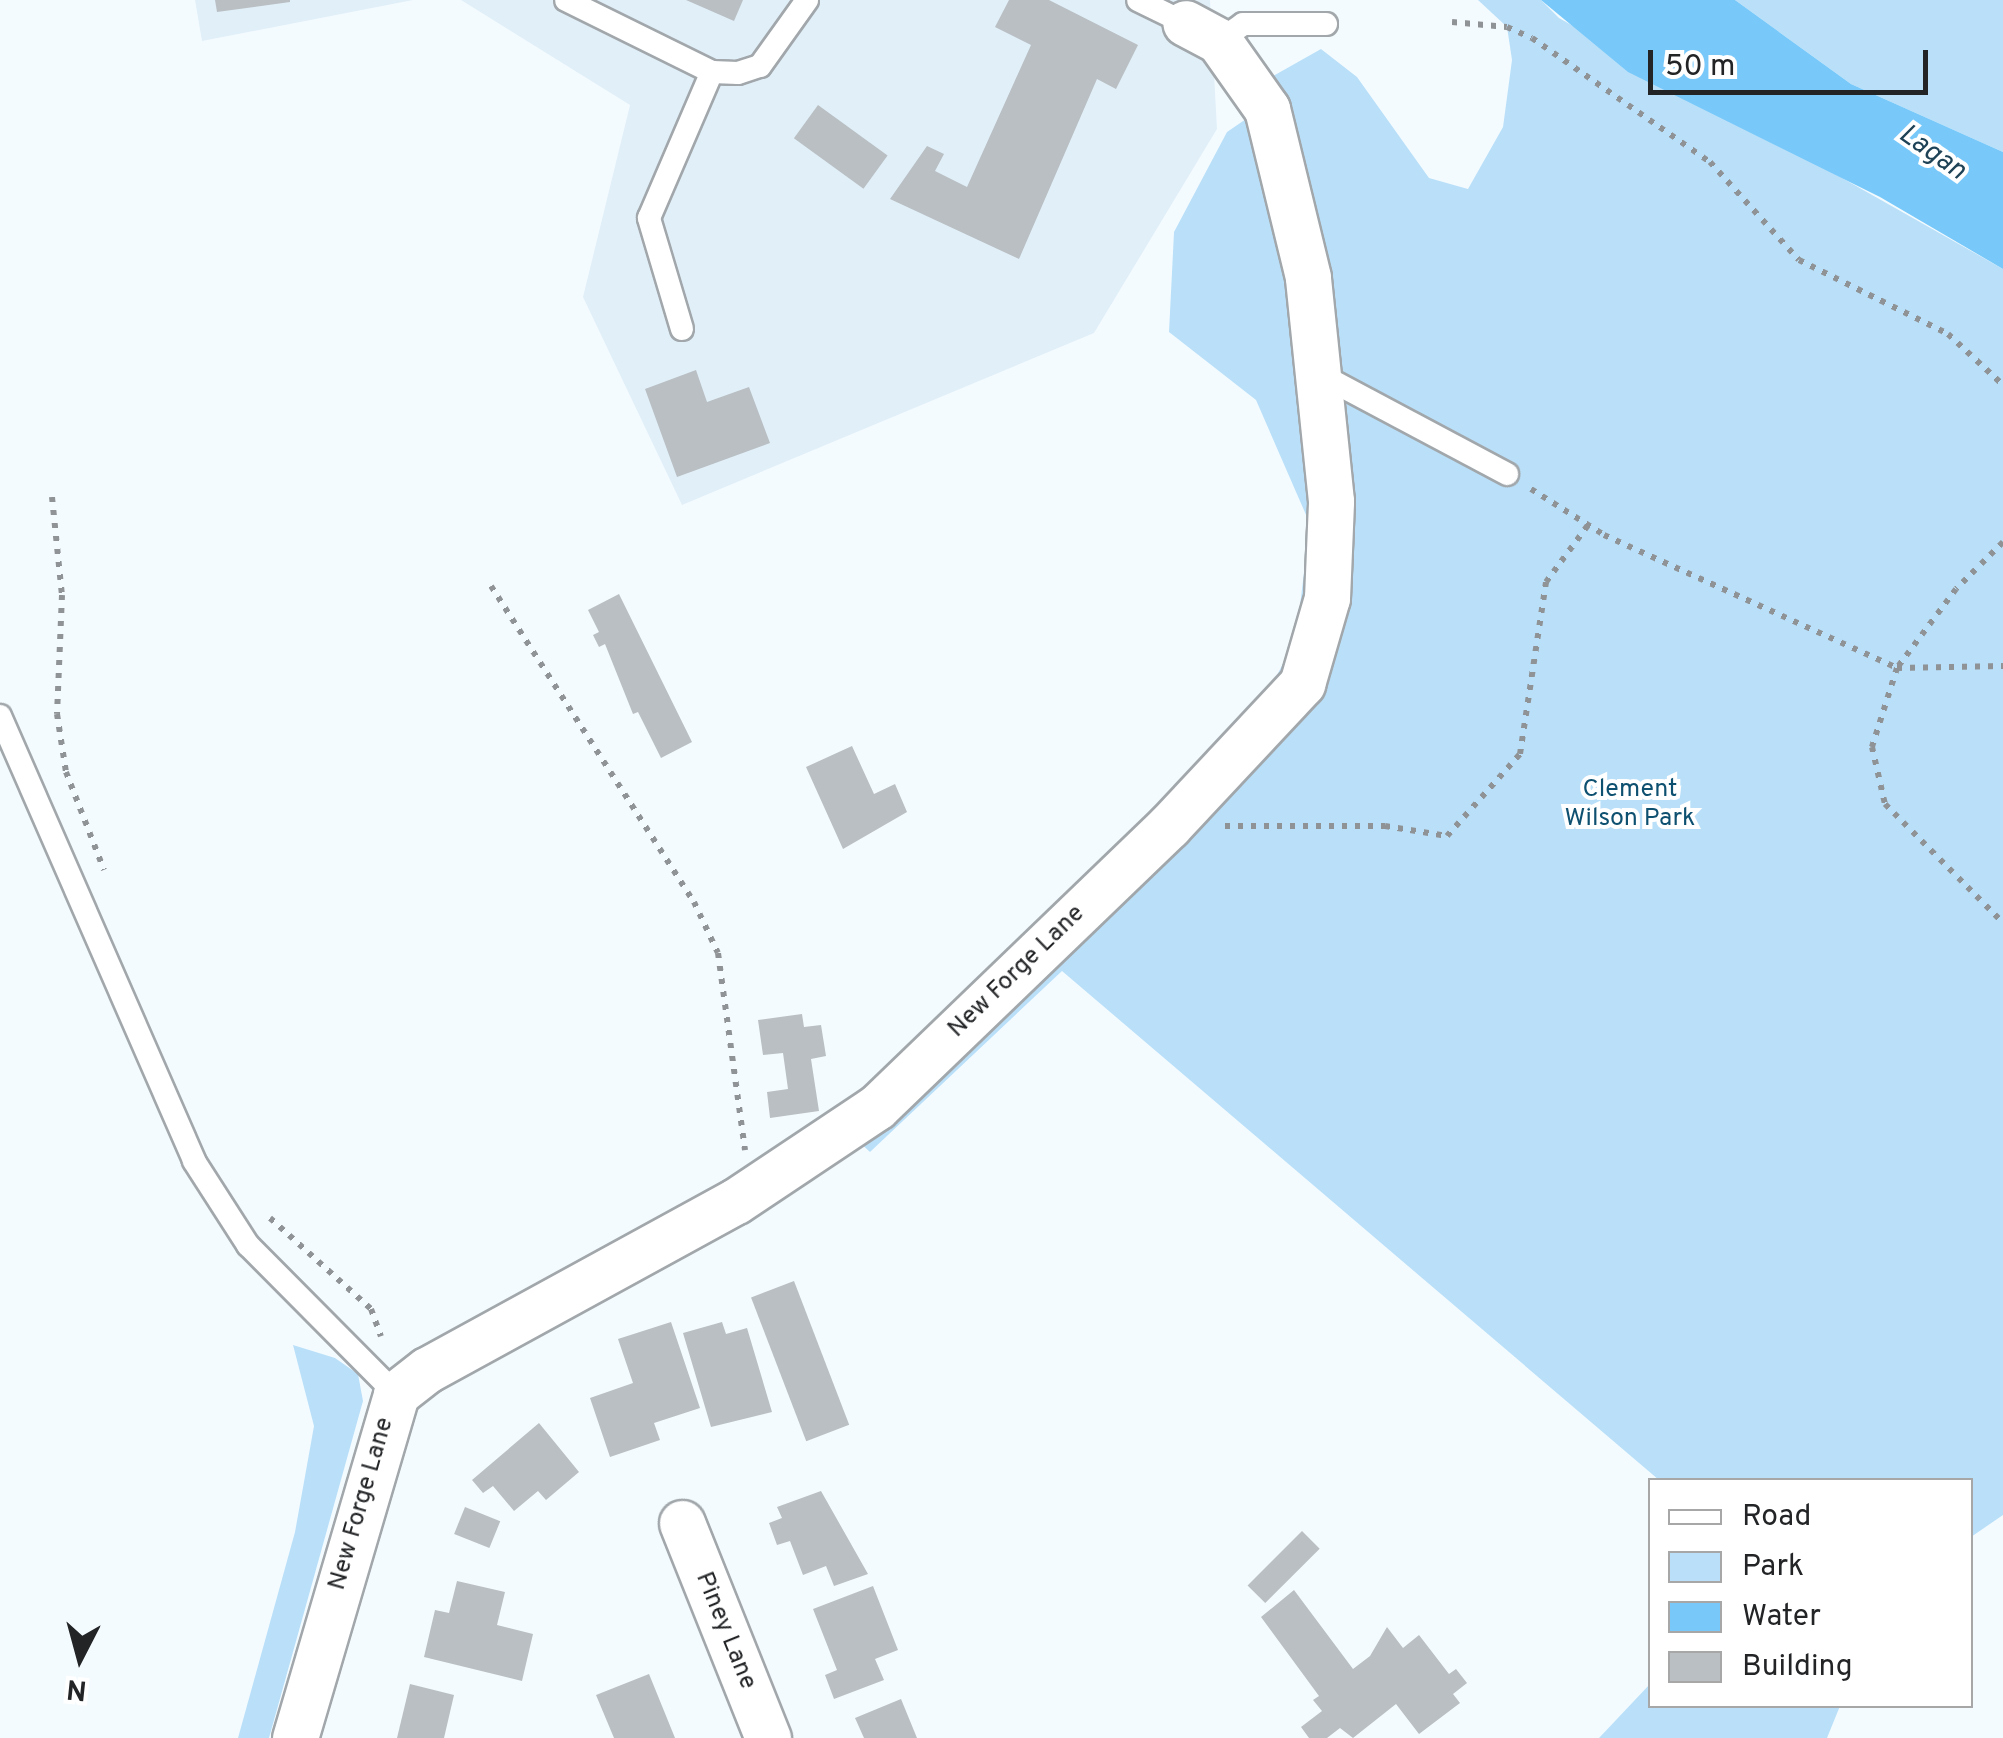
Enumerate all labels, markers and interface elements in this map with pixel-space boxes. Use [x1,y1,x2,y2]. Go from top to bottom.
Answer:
scale bar [1653,30,1933,92]
text: 50 m [1665,49,1735,86]
water label: Lagan [1892,118,1972,188]
park label: Clement Wilson Park [1565,776,1695,835]
street label: New Forge Lane [942,899,1092,1045]
street label: New Forge Lane [323,1414,401,1594]
legend [1648,1478,1973,1708]
text: Road [1742,1499,1811,1536]
text: Park [1742,1549,1804,1586]
street label: Piney Lane [688,1568,762,1694]
text: Water [1742,1599,1821,1636]
north arrow [30,1608,130,1708]
text: Building [1742,1649,1853,1686]
text: N [65,1669,89,1707]

